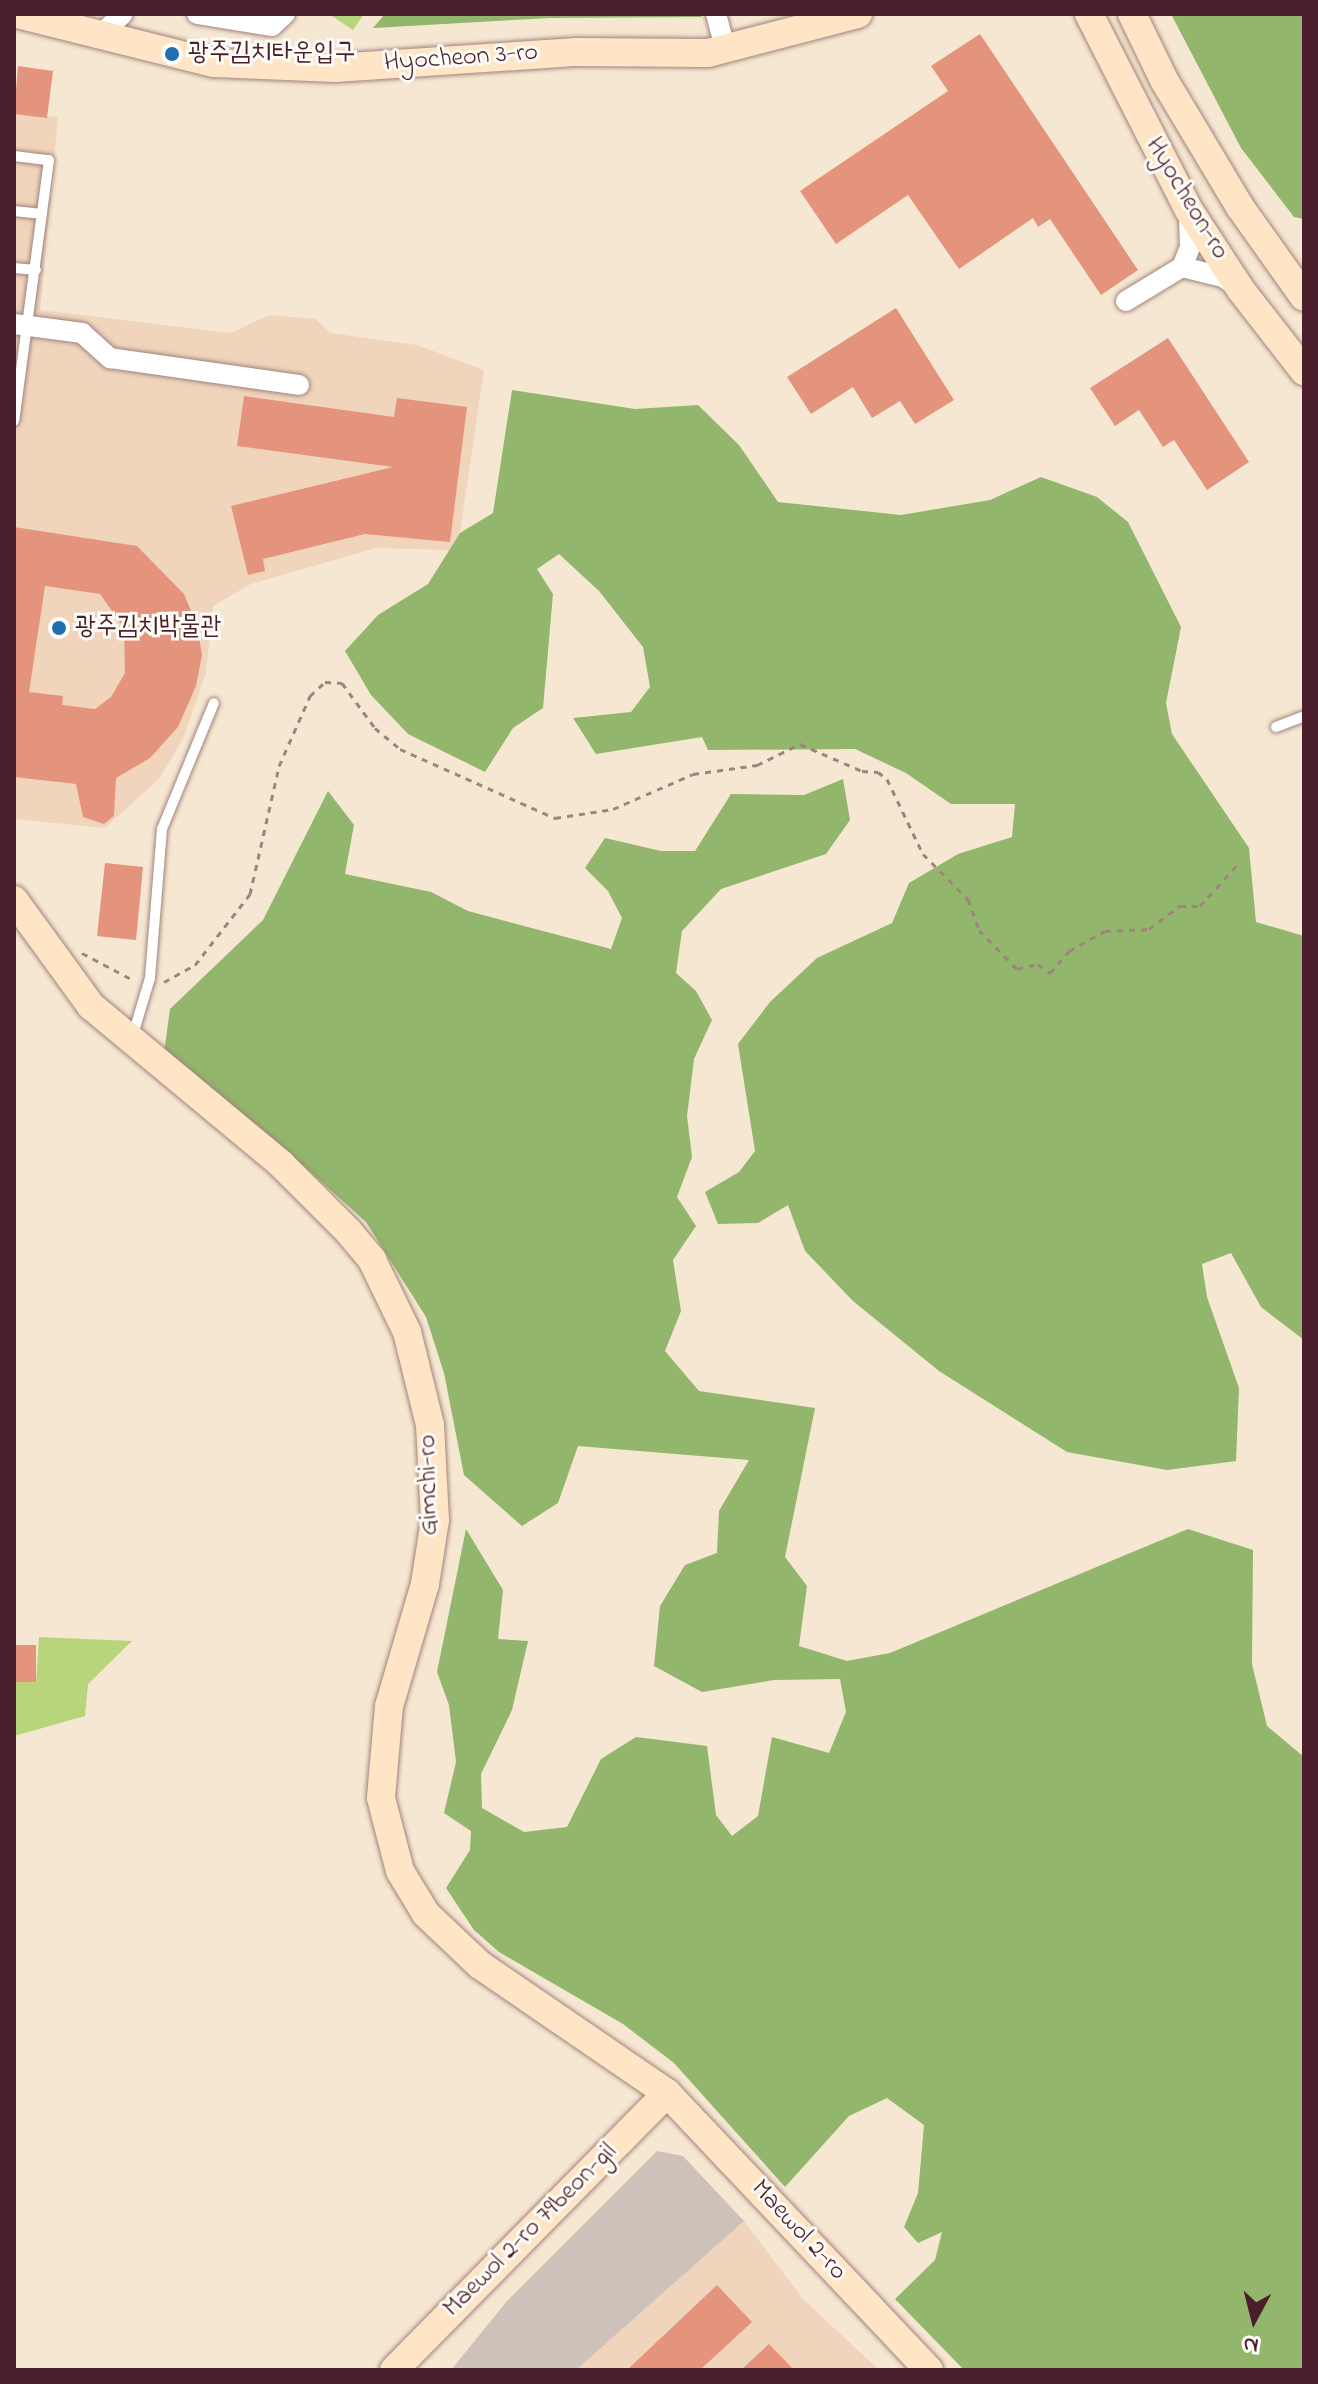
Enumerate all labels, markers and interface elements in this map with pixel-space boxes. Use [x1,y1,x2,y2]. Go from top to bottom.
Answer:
place label: 광주김치타운입구 [188,38,355,70]
street label: Hyocheon 3-ro [383,38,539,80]
marker: 광주김치타운입구 [163,45,181,63]
street label: Hyocheon-ro [1137,132,1235,266]
place label: 광주김치박물관 [75,612,221,644]
marker: 광주김치박물관 [50,619,68,637]
street label: Gimchi-ro [414,1434,446,1536]
street label: Maewol 2-ro 79beon-gil [437,2137,625,2325]
street label: Maewol 2-ro [744,2174,852,2288]
north arrow [1214,2280,1294,2360]
text: N [1242,2327,1260,2361]

